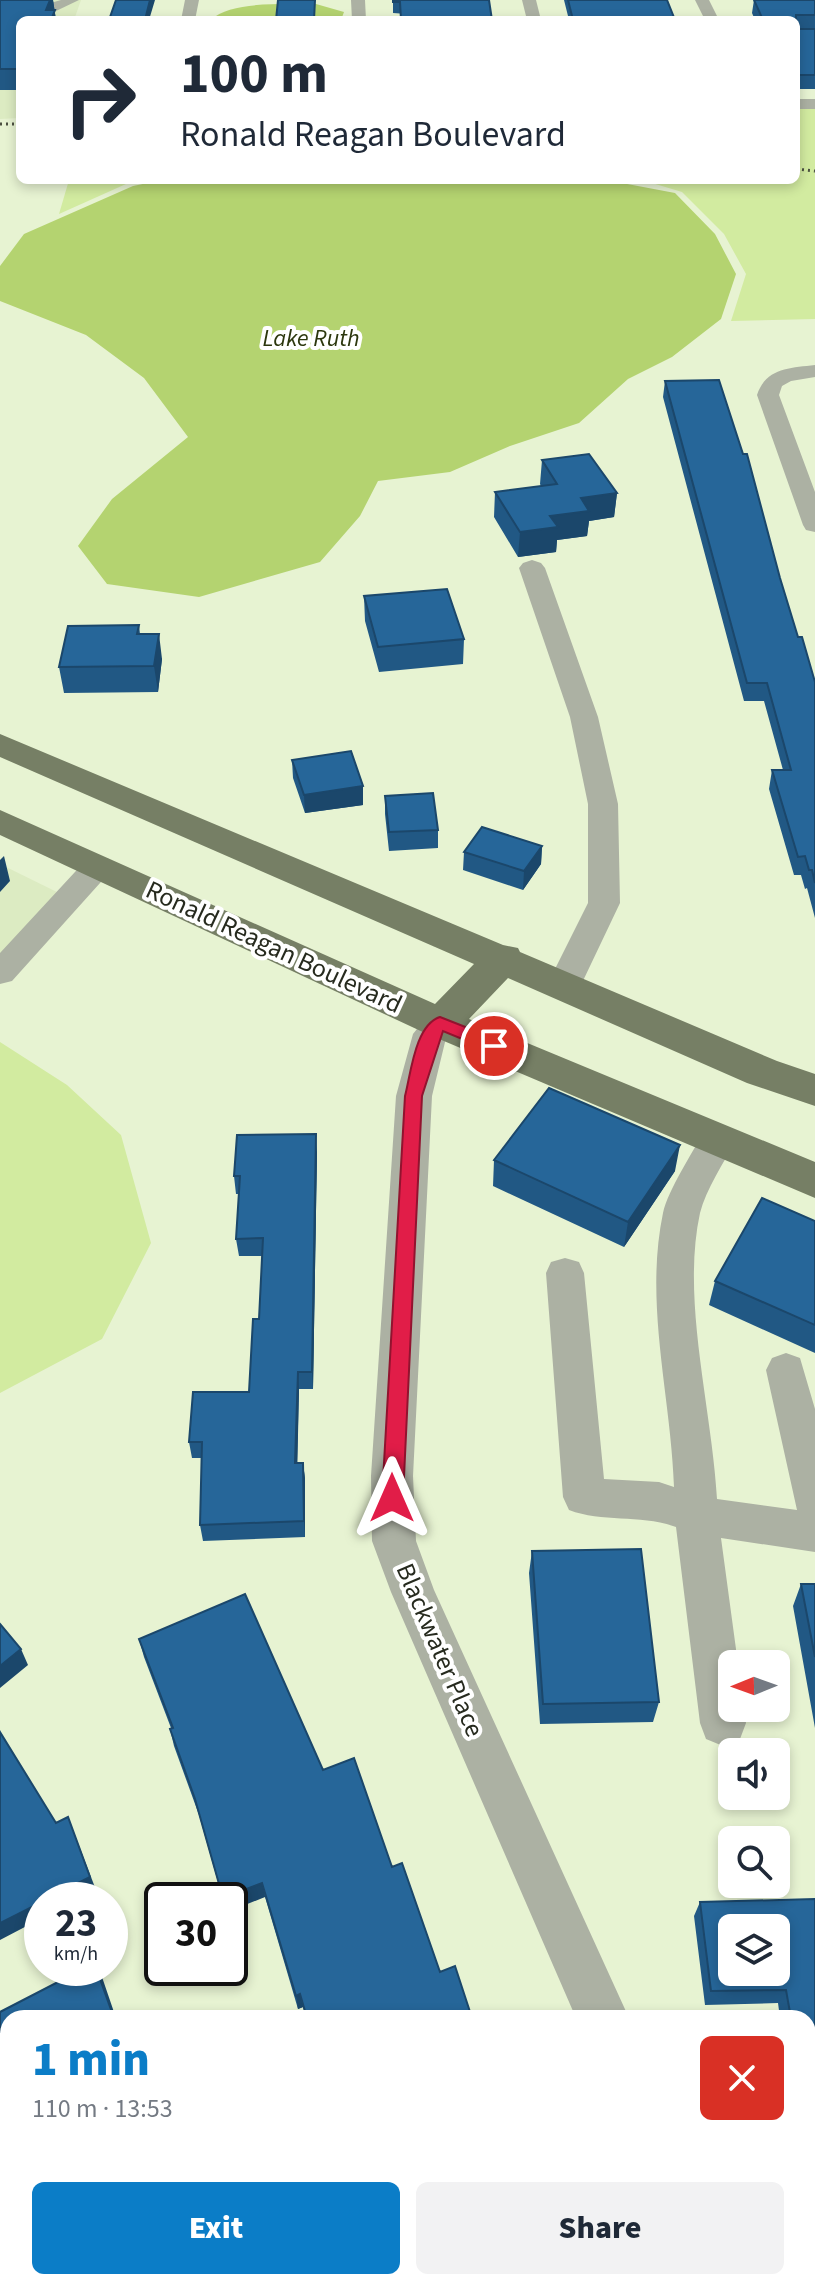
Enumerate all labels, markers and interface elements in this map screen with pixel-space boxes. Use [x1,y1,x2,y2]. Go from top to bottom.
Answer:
text: 100 m [180,35,328,114]
icon: right [48,48,152,152]
text: Ronald Reagan Boulevard [180,109,566,160]
water label: Lake Ruth [262,321,360,356]
street label: Ronald Reagan Boulevard [140,871,408,1023]
pin [460,1012,528,1080]
icon: arrive [472,1024,516,1068]
position arrow [350,1456,434,1540]
street label: Blackwater Place [387,1558,493,1742]
north arrow [718,1650,790,1722]
map controls [718,1650,790,1986]
button: sound [718,1738,790,1810]
button: search [718,1826,790,1898]
speed limit sign: 30 [144,1882,248,1986]
text: 23 [55,1895,97,1952]
button: layers [718,1914,790,1986]
text: km/h [54,1940,98,1968]
text: 1 min [32,2026,150,2094]
button: close [700,2036,784,2120]
text: 110 m · 13:53 [32,2090,173,2127]
button: Exit [32,2182,400,2274]
button: Share [416,2182,784,2274]

